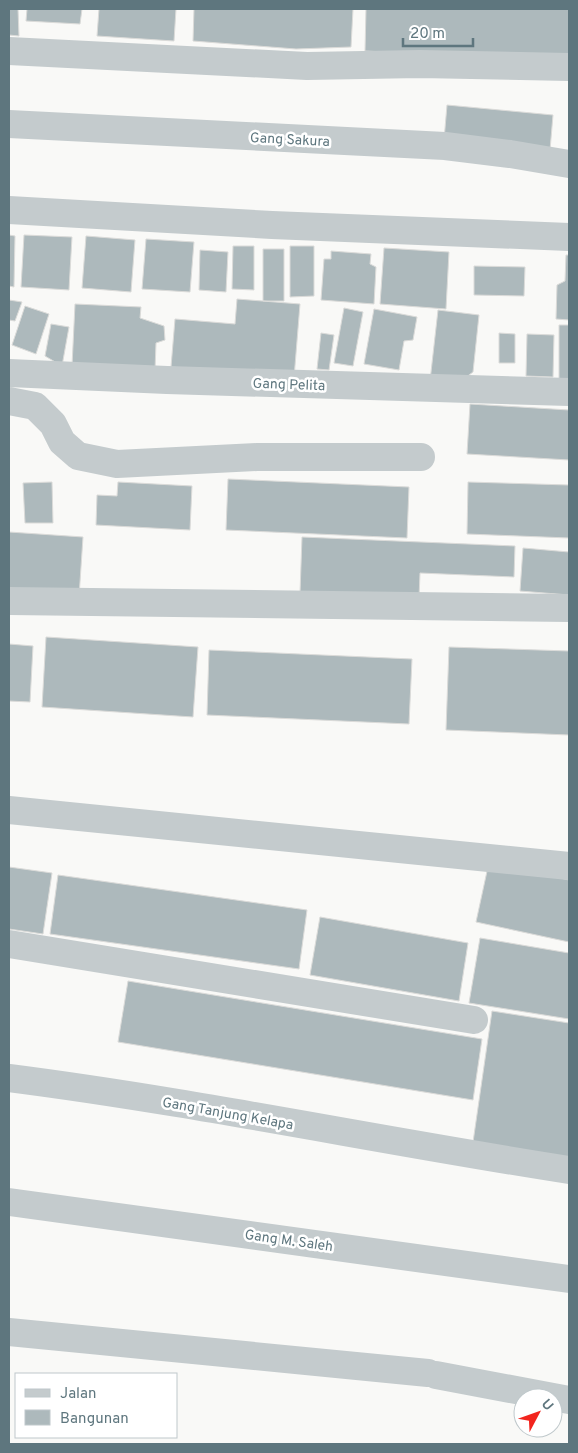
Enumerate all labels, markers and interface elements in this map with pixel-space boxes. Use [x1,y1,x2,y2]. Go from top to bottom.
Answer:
scale bar [403,15,473,47]
text: 20 m [410,25,445,44]
street label: Gang Sakura [250,130,330,151]
street label: Gang Pelita [252,376,326,395]
street label: Gang Tanjung Kelapa [161,1095,295,1134]
street label: Gang M. Saleh [244,1227,334,1256]
legend [15,1373,178,1438]
text: Jalan [60,1385,97,1404]
north arrow [513,1388,563,1438]
text: U [537,1396,556,1415]
text: Bangunan [60,1410,129,1429]

